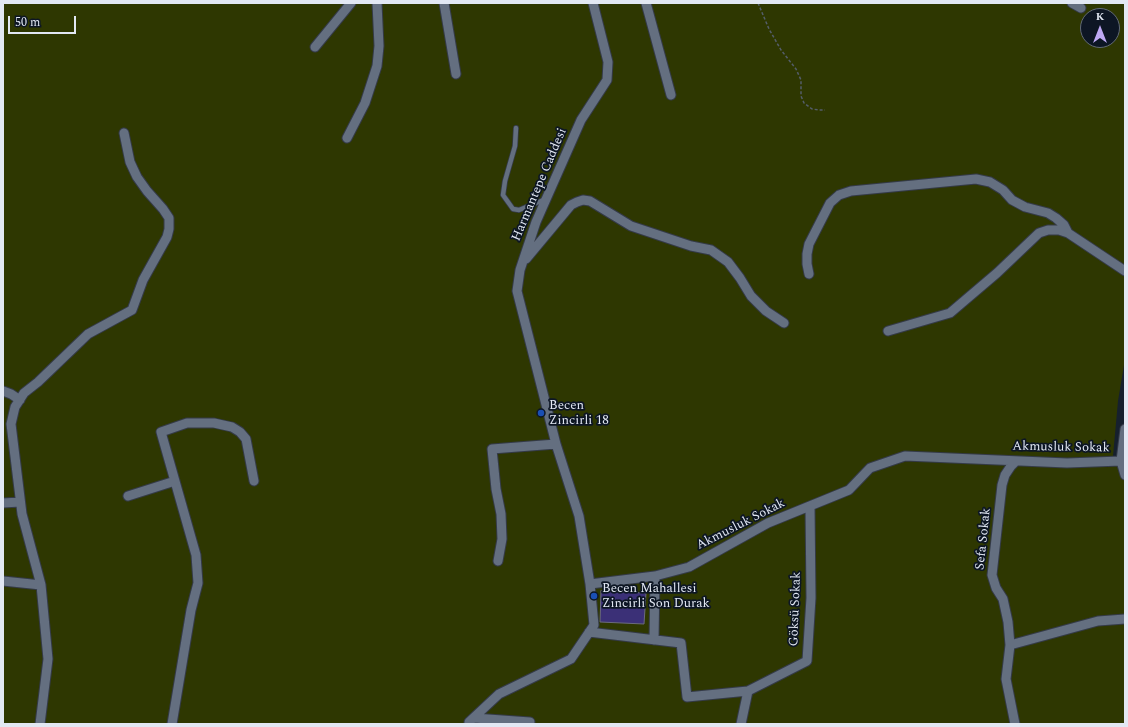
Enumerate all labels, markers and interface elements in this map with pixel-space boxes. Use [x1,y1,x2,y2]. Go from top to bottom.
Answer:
scale bar [10,8,78,34]
north arrow [1080,8,1120,48]
text: K [1096,8,1104,25]
text: 50 m [15,13,40,32]
street label: Harmantepe Caddesi [509,126,571,244]
place label: Becen Zincirli 18 [549,398,609,429]
marker: Becen Zincirli 18 [536,408,546,418]
street label: Akmusluk Sokak [1012,439,1110,457]
street label: Akmusluk Sokak [694,496,788,554]
street label: Sefa Sokak [973,507,995,571]
street label: Göksü Sokak [787,571,805,647]
place label: Becen Mahallesi Zincirli Son Durak [602,581,710,612]
marker: Becen Mahallesi Zincirli Son Durak [589,591,599,601]

